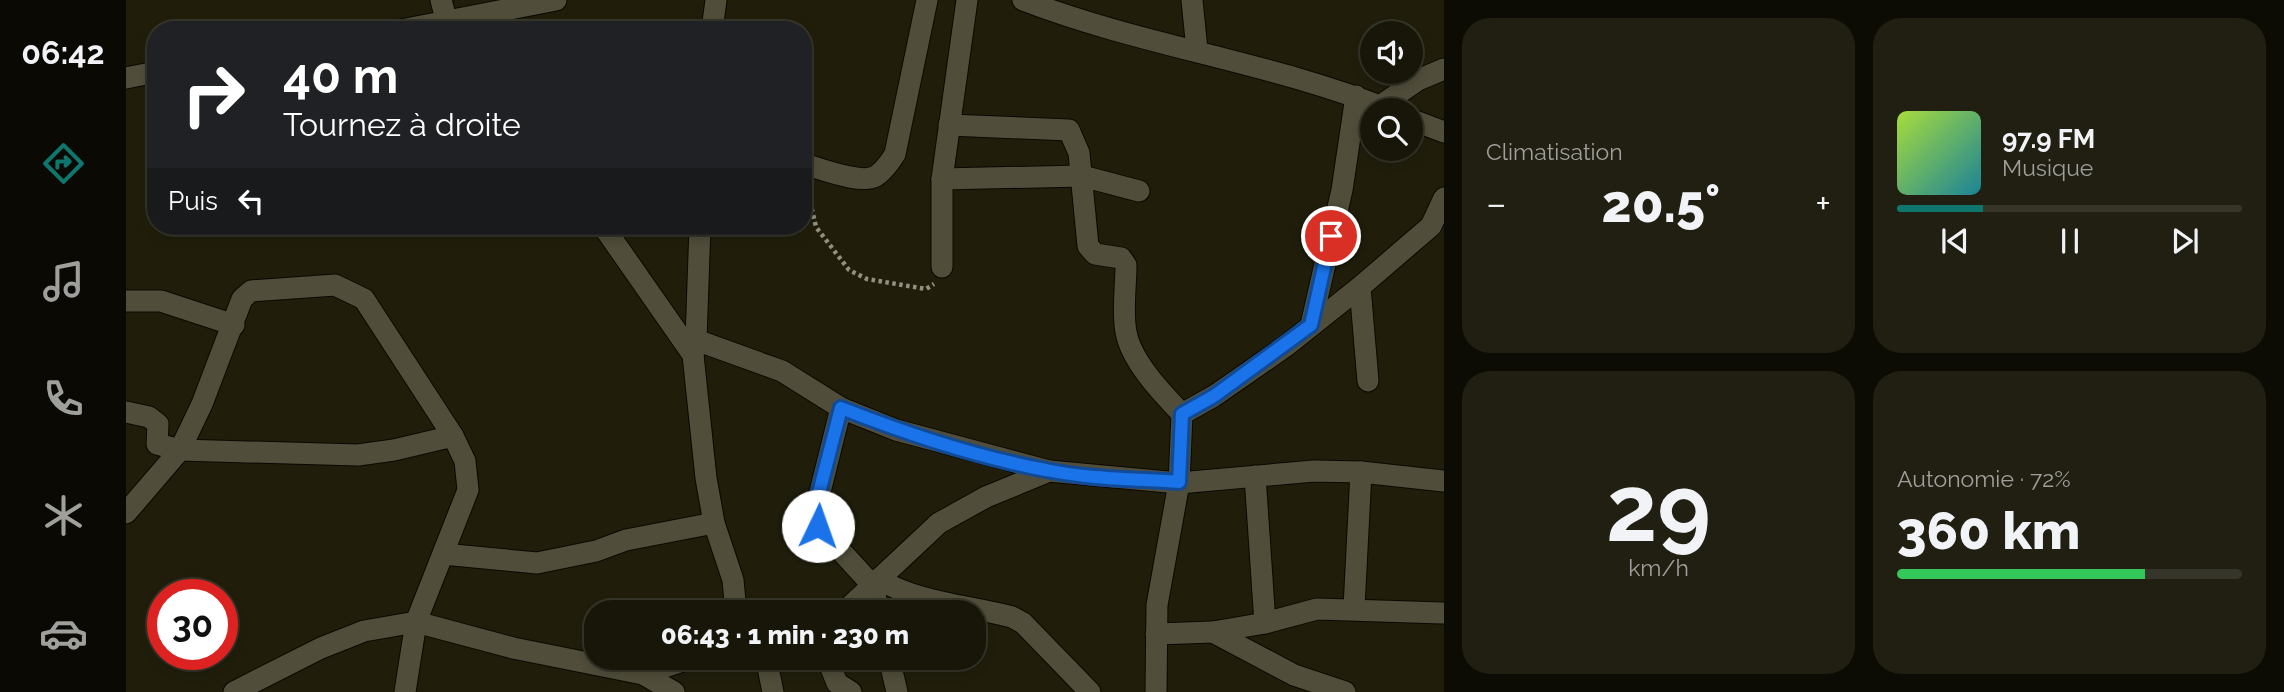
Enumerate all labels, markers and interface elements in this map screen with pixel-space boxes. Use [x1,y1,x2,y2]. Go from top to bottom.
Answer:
map controls [1360,21,1423,161]
button: sound [1360,21,1423,84]
text: 06:42 [21,34,105,71]
text: 40 m [283,47,398,104]
icon: right [168,49,259,140]
button: search [1360,98,1423,161]
text: Tournez à droite [283,106,521,143]
text: 97.9 FM [2002,124,2095,154]
text: Climatisation [1486,138,1623,165]
icon: directions [39,139,88,188]
text: Musique [2002,154,2093,181]
text: 20.5° [1601,173,1720,234]
text: − [1486,181,1506,226]
text: + [1815,181,1831,226]
icon: left [232,182,270,220]
text: Puis [168,186,218,216]
pin [1301,206,1361,266]
icon: arrive [1312,217,1350,255]
icon: previous [1936,222,1974,260]
icon: pause [2051,222,2089,260]
icon: next [2166,222,2204,260]
icon: music [39,257,88,306]
icon: phone [39,374,88,423]
text: 29 [1606,455,1711,562]
text: Autonomie · 72% [1897,465,2071,492]
position arrow [781,489,855,563]
icon: climate [39,491,88,540]
text: 360 km [1897,500,2080,561]
text: km/h [1628,554,1689,581]
speed limit sign: 30 [147,579,238,670]
icon: car [39,609,88,658]
text: 06:43 · 1 min · 230 m [661,620,909,650]

